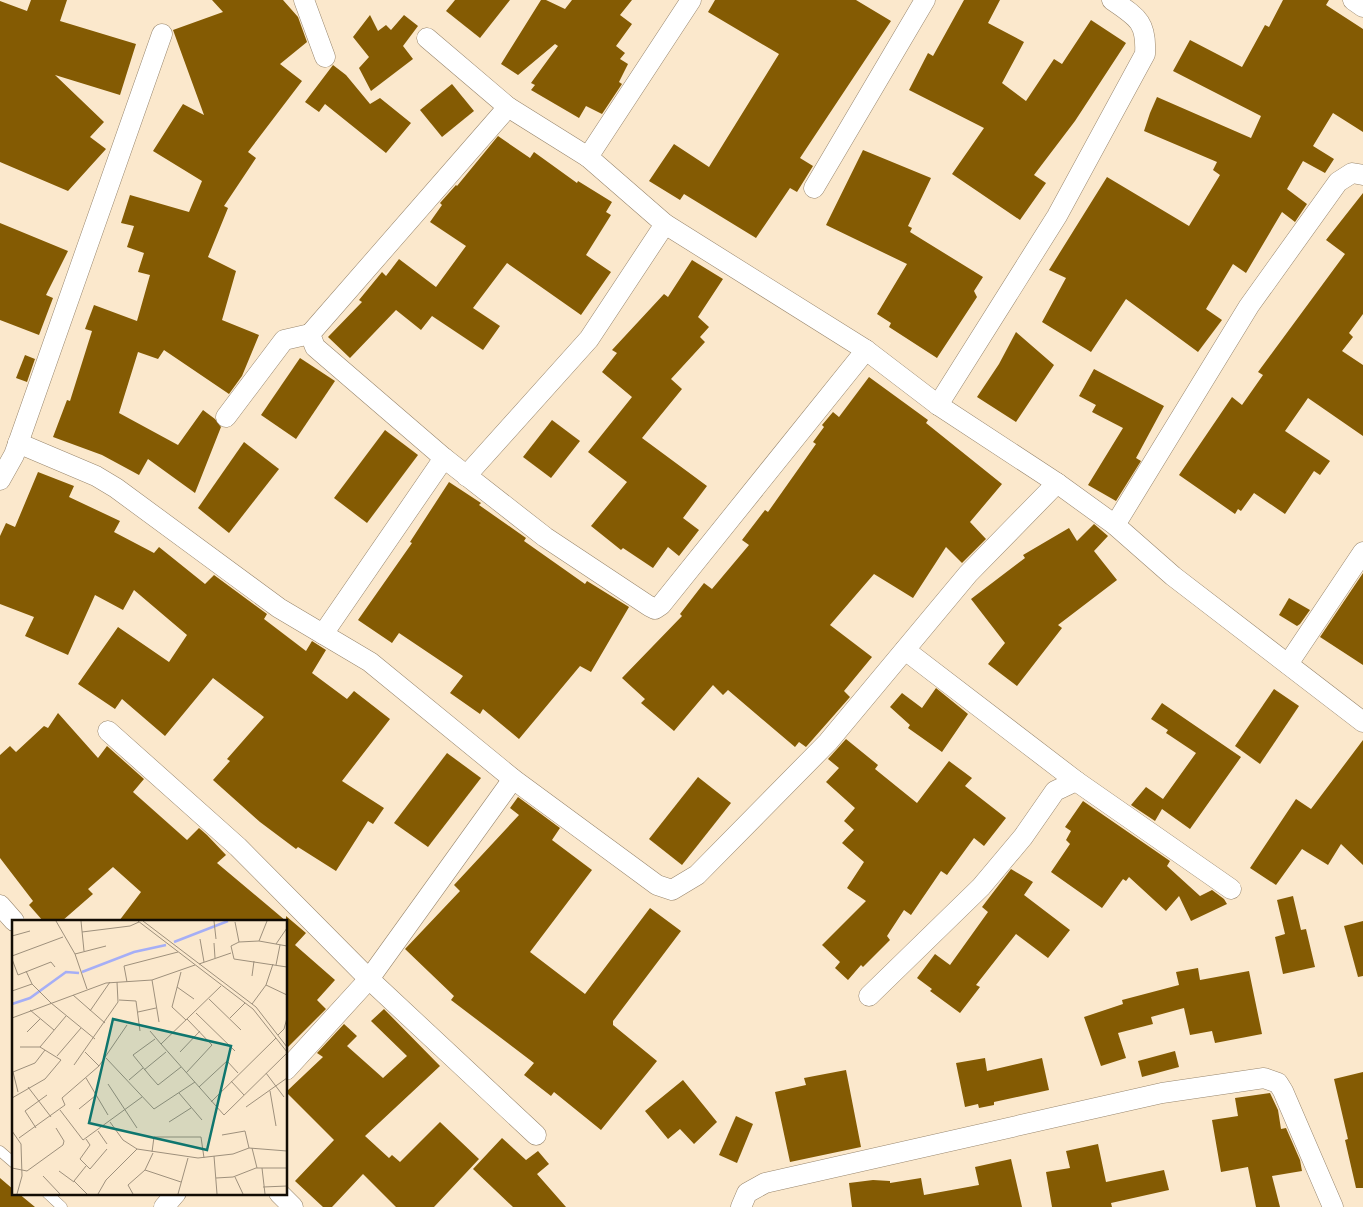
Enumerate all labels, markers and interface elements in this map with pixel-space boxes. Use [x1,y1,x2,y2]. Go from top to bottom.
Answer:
inset map [12,920,288,1194]

